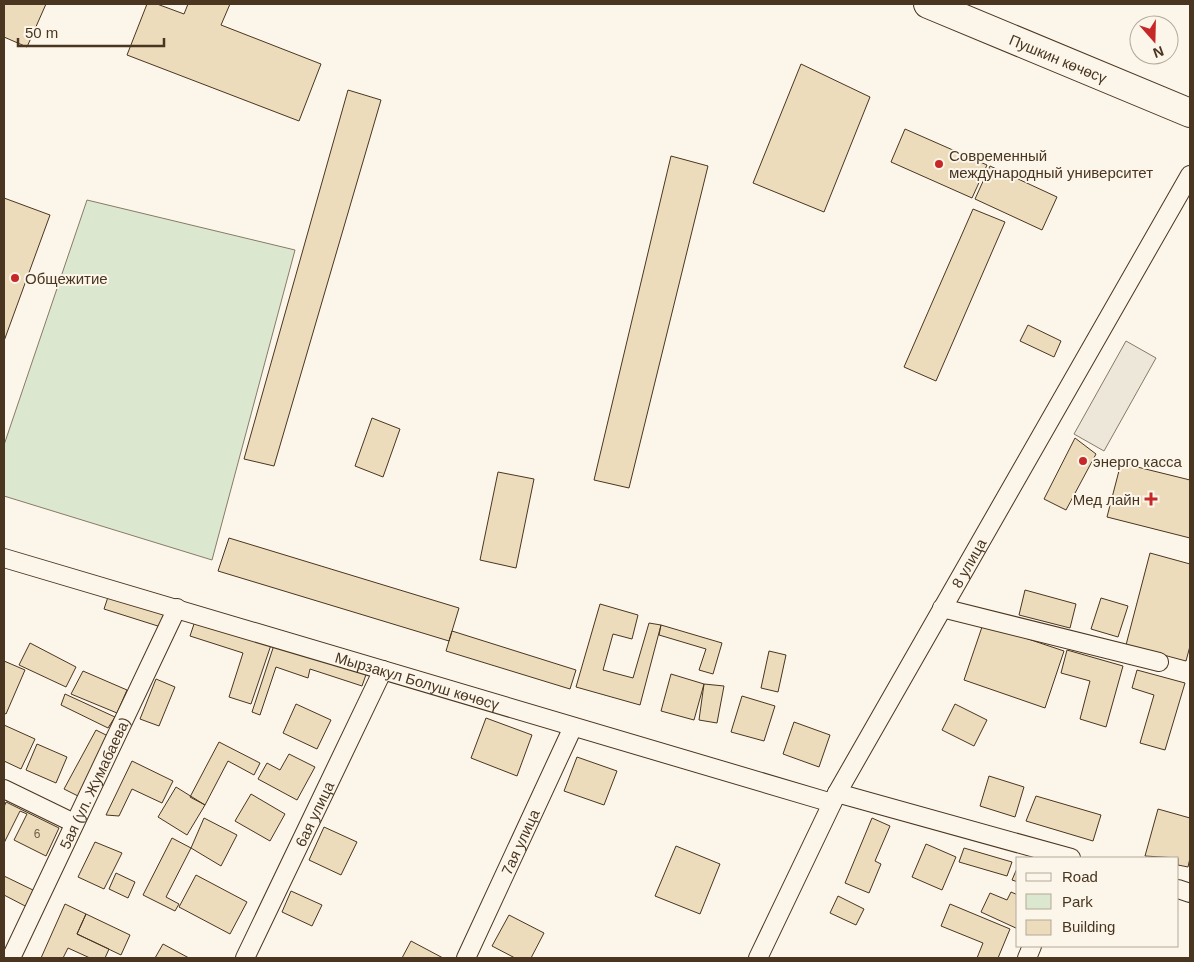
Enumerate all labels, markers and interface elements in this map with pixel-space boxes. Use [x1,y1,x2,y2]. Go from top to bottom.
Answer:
scale bar [18,15,164,47]
north arrow [1129,15,1179,65]
text: 50 m [25,24,58,41]
street label: Пушкин көчөсү [1007,30,1110,86]
text: N [1151,43,1166,61]
place label: Современный международный университет [949,147,1153,181]
marker: Современный международный университет [933,158,945,170]
place label: Общежитие [25,270,108,287]
marker: Общежитие [9,272,21,284]
place label: энерго касса [1093,453,1183,470]
marker: энерго касса [1077,455,1089,467]
place label: Мед лайн [1073,491,1140,508]
marker: Мед лайн [1144,492,1158,506]
street label: 8 улица [948,535,990,590]
street label: Мырзакул Болуш көчөсү [333,648,502,713]
street label: 5ая (ул. Жумабаева) [56,714,133,851]
street label: 6ая улица [291,778,337,849]
street label: 7ая улица [497,806,543,877]
house number: 6 [34,827,41,841]
legend [1016,857,1179,947]
text: Road [1062,868,1098,885]
text: Park [1062,893,1093,910]
text: Building [1062,918,1115,935]

